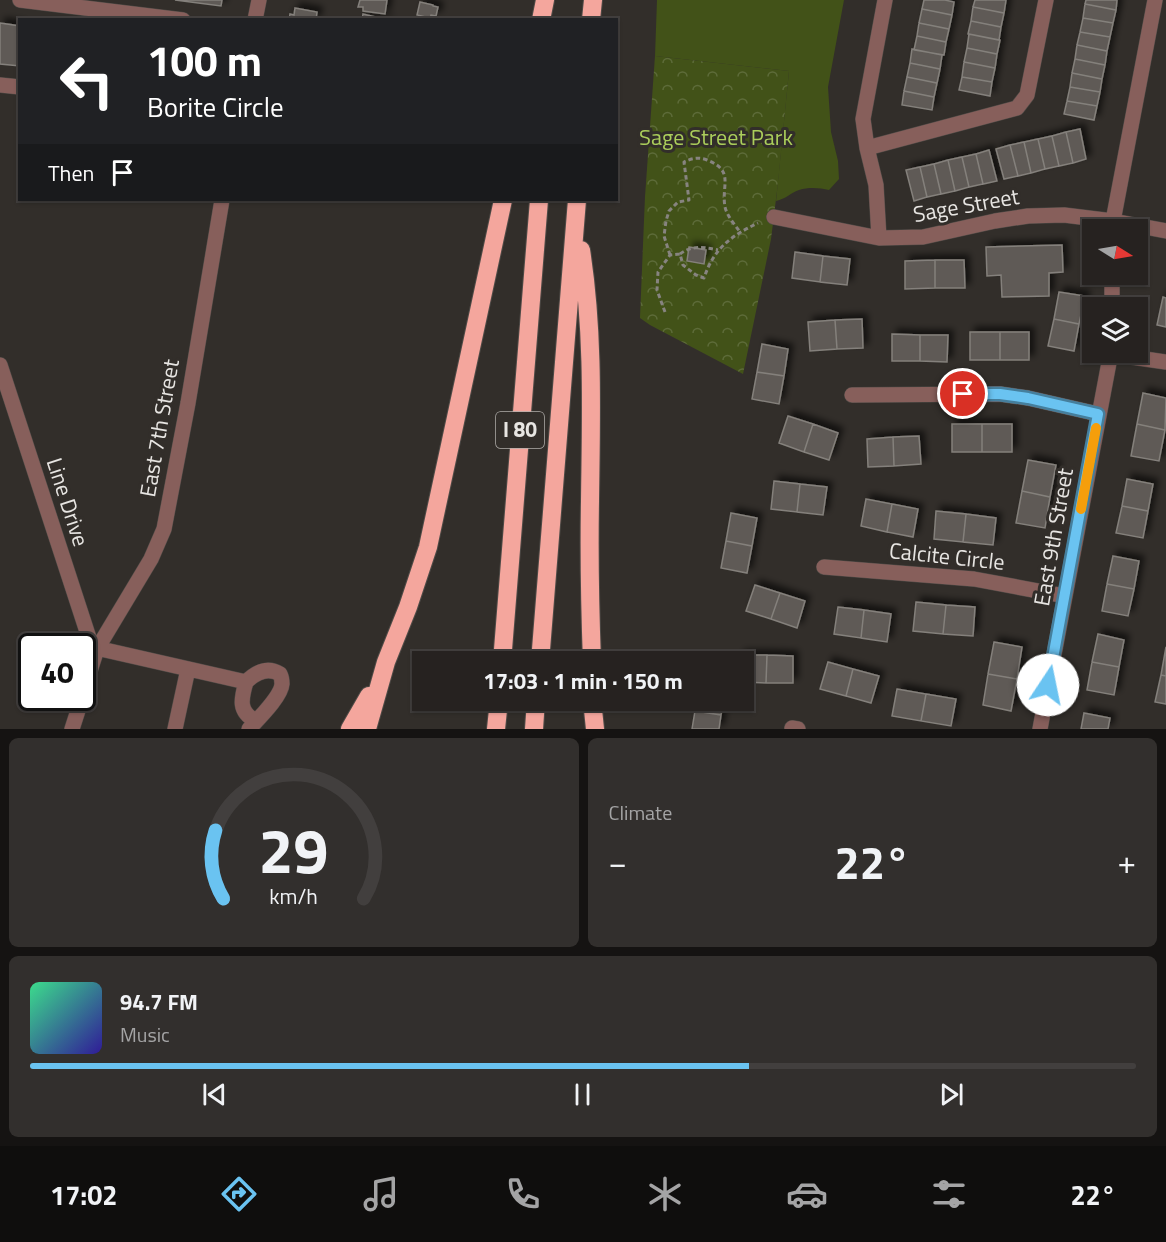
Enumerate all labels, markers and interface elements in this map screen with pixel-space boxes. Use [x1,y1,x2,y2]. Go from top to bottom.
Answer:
text: 100 m [147,28,262,92]
icon: left [48,42,126,120]
text: Borite Circle [147,86,284,127]
park label: Sage Street Park [639,120,793,154]
text: Then [48,156,94,190]
icon: arrive [106,156,139,189]
street label: Sage Street [910,179,1022,231]
north arrow [1082,219,1148,285]
map controls [1082,219,1148,363]
button: layers [1082,297,1148,363]
street label: East 7th Street [130,356,188,500]
pin [937,368,988,419]
icon: arrive [946,377,979,410]
road number: I 80 [496,412,544,448]
street label: Line Drive [38,453,98,551]
street label: East 9th Street [1024,465,1082,609]
street label: Calcite Circle [887,533,1007,579]
speed limit sign: 40 [18,633,96,711]
position arrow [1016,653,1080,717]
text: 17:03 · 1 min · 150 m [483,664,683,698]
text: Climate [609,797,672,828]
text: 29 [259,802,329,897]
text: 22° [834,828,910,896]
text: − [609,837,627,887]
text: + [1118,837,1136,887]
text: km/h [269,881,318,913]
text: 94.7 FM [120,985,198,1019]
text: Music [120,1019,170,1050]
icon: previous [198,1078,231,1111]
icon: pause [566,1078,599,1111]
icon: next [935,1078,968,1111]
icon: directions [218,1173,260,1215]
icon: music [360,1173,402,1215]
icon: phone [502,1173,544,1215]
icon: climate [644,1173,686,1215]
icon: car [786,1173,828,1215]
icon: filters [928,1173,970,1215]
text: 17:02 [50,1174,117,1215]
text: 22° [1070,1174,1116,1215]

